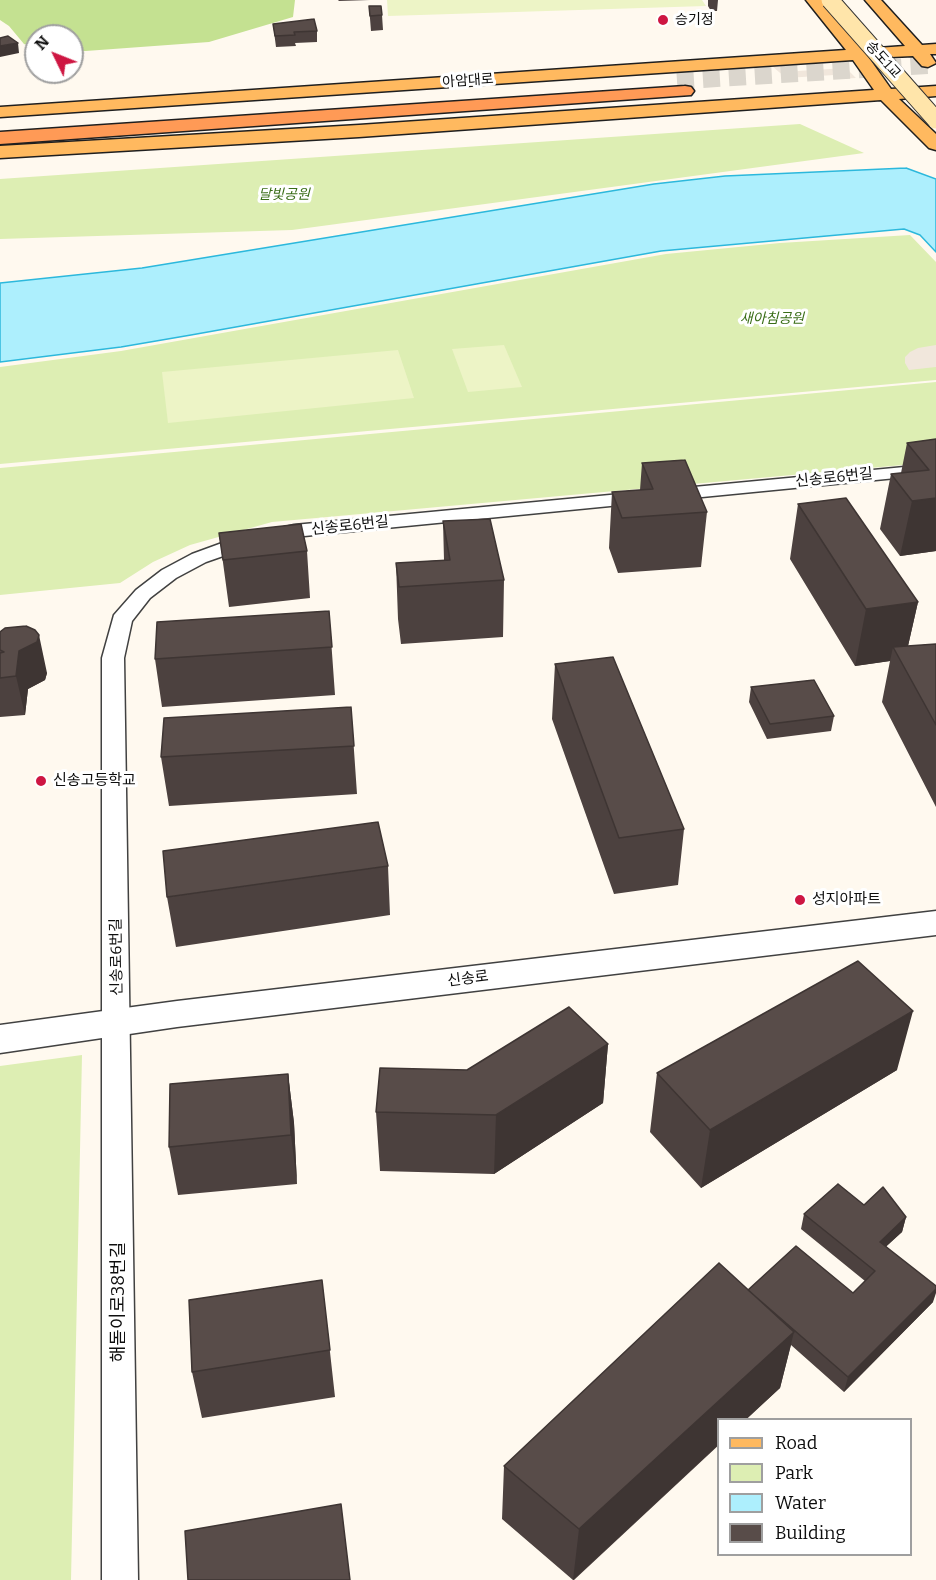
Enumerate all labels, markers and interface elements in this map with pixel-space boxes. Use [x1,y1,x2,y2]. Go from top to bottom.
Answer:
place label: 승기정 [675,12,714,28]
marker: 승기정 [656,13,670,27]
north arrow [24,24,84,84]
text: N [31,32,53,54]
street label: 송도1교 [862,38,904,82]
street label: 아암대로 [442,71,494,91]
park label: 달빛공원 [258,187,310,203]
park label: 새아침공원 [740,311,804,327]
street label: 신송로6번길 [794,465,874,491]
street label: 신송로6번길 [310,513,390,539]
place label: 신송고등학교 [53,772,136,790]
marker: 신송고등학교 [34,774,48,788]
place label: 성지아파트 [812,891,881,909]
marker: 성지아파트 [793,893,807,907]
street label: 신송로6번길 [107,918,127,996]
street label: 신송로 [446,968,490,990]
street label: 해돋이로38번길 [108,1242,130,1362]
legend [717,1418,912,1556]
text: Road [775,1432,817,1454]
text: Park [775,1462,813,1484]
text: Water [775,1492,826,1514]
text: Building [775,1522,846,1544]

